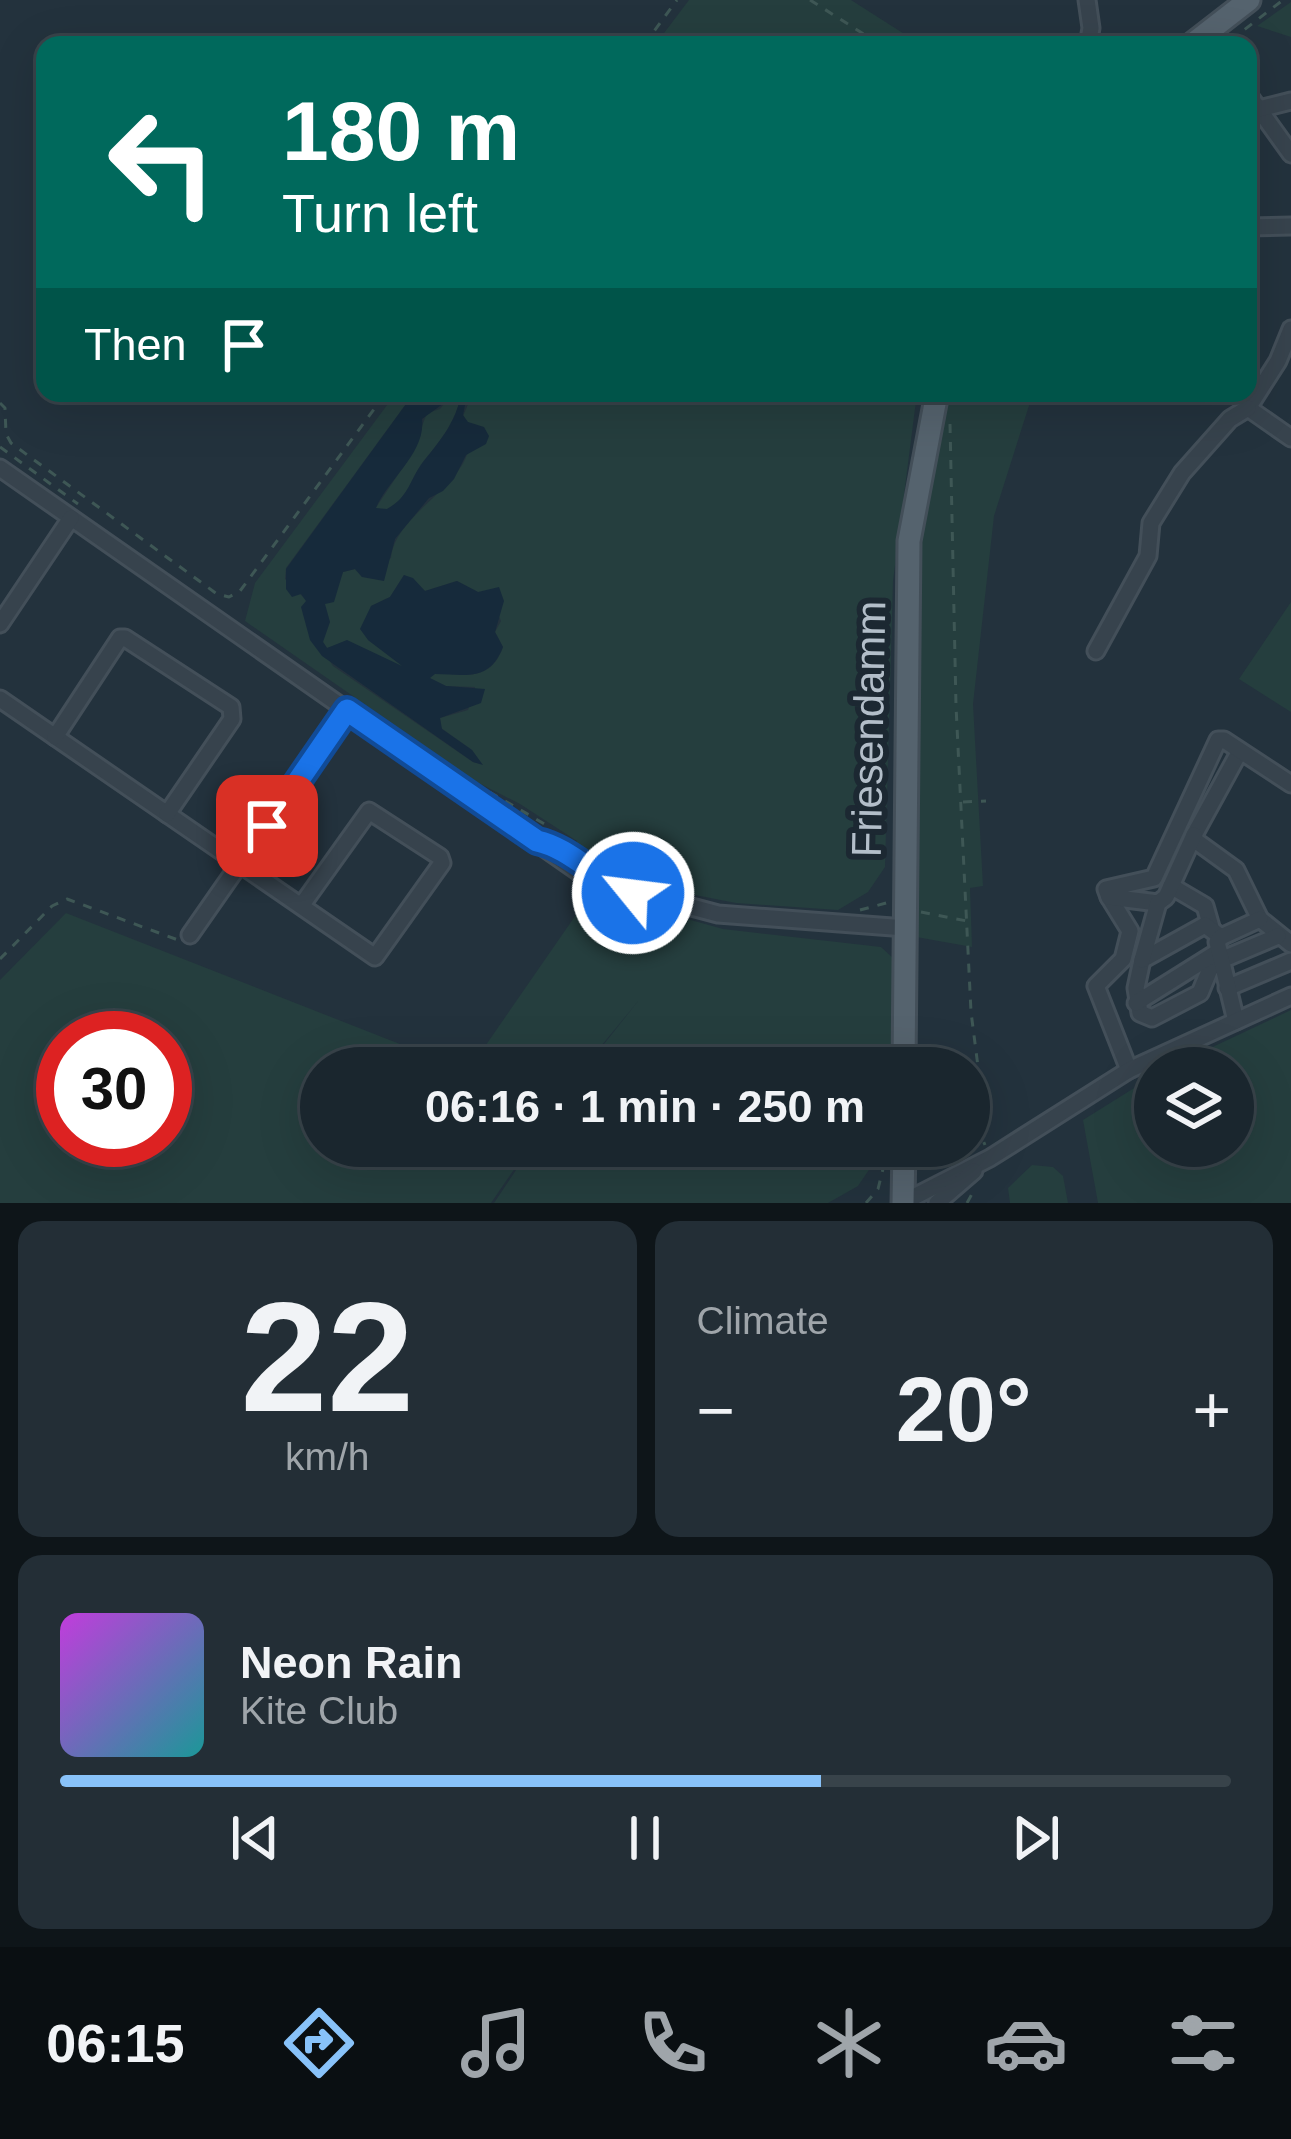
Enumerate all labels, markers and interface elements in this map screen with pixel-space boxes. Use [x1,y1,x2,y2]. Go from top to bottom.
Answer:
icon: left [84,84,240,240]
text: 180 m [282,84,520,178]
text: Turn left [282,183,478,243]
icon: arrive [211,312,277,378]
text: Then [84,319,187,370]
street label: Friesendamm [843,600,894,858]
pin [216,775,318,877]
icon: arrive [234,793,300,859]
position arrow [570,830,696,956]
speed limit sign: 30 [36,1011,192,1167]
map controls [1134,1047,1254,1167]
button: layers [1134,1047,1254,1167]
text: 06:16 · 1 min · 250 m [425,1081,865,1132]
text: 22 [240,1270,414,1444]
text: Climate [697,1299,829,1342]
text: 20° [896,1360,1032,1460]
text: − [697,1373,735,1447]
text: + [1192,1373,1231,1447]
text: km/h [285,1435,370,1478]
text: Neon Rain [240,1637,463,1688]
text: Kite Club [240,1689,398,1732]
icon: previous [222,1805,288,1871]
icon: pause [612,1805,678,1871]
icon: next [1003,1805,1069,1871]
icon: directions [277,2001,361,2085]
icon: music [454,2001,538,2085]
icon: phone [631,2001,715,2085]
icon: climate [807,2001,891,2085]
icon: car [984,2001,1068,2085]
icon: filters [1161,2001,1245,2085]
text: 06:15 [46,2013,184,2073]

